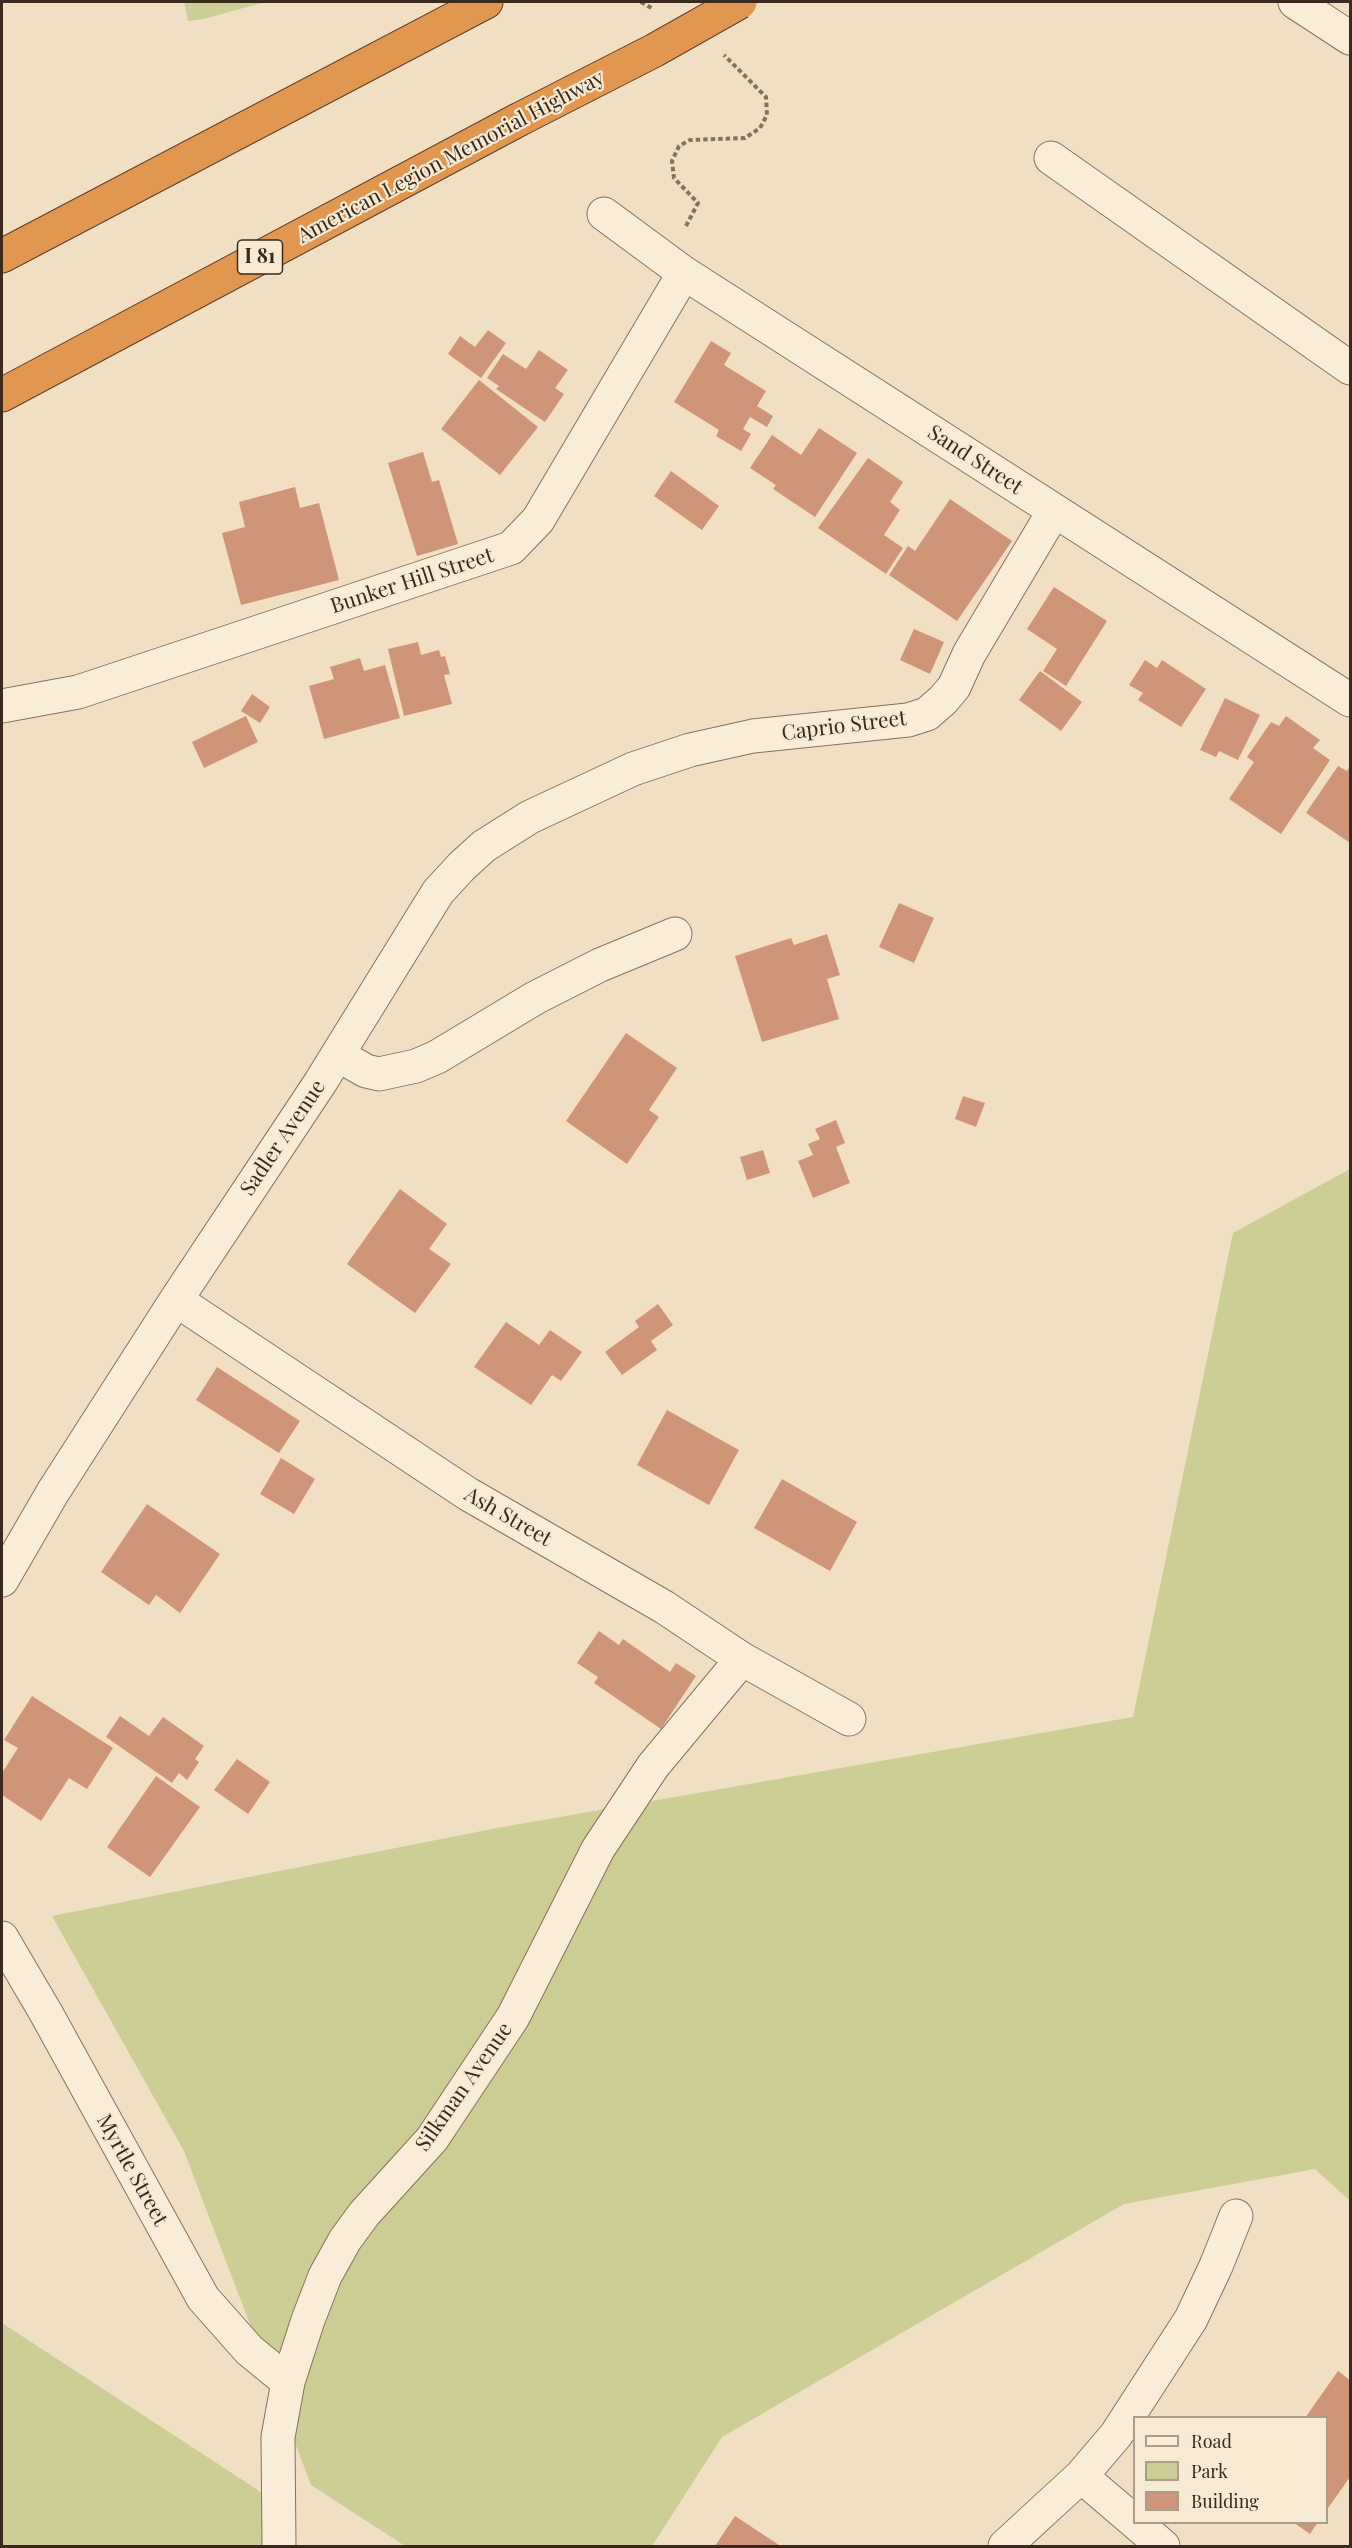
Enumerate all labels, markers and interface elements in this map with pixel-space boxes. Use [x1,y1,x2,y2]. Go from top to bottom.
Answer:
street label: American Legion Memorial Highway [293,65,609,249]
road number: I 81 [238,240,282,274]
street label: Sand Street [923,420,1027,500]
street label: Bunker Hill Street [327,543,497,619]
street label: Caprio Street [780,706,908,746]
street label: Sadler Avenue [235,1075,331,1201]
street label: Ash Street [460,1482,556,1552]
street label: Silkman Avenue [410,2018,518,2156]
street label: Myrtle Street [91,2110,173,2230]
legend [1133,2416,1328,2524]
text: Road [1191,2429,1232,2453]
text: Park [1191,2459,1228,2483]
text: Building [1191,2489,1259,2513]

